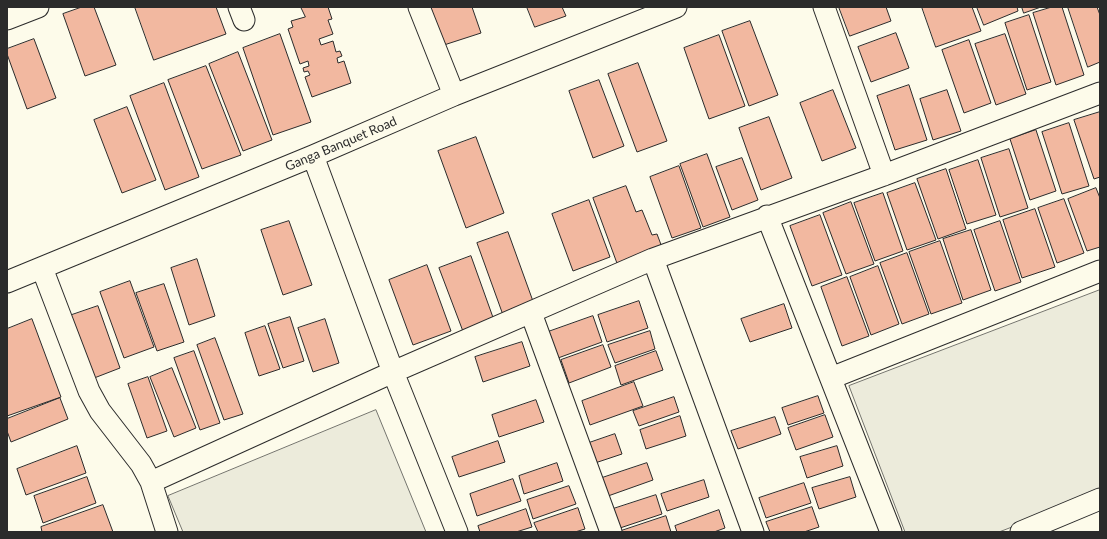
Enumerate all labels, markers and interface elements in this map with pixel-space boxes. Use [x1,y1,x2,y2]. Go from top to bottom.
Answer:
street label: Ganga Banquet Road [283,113,399,175]

